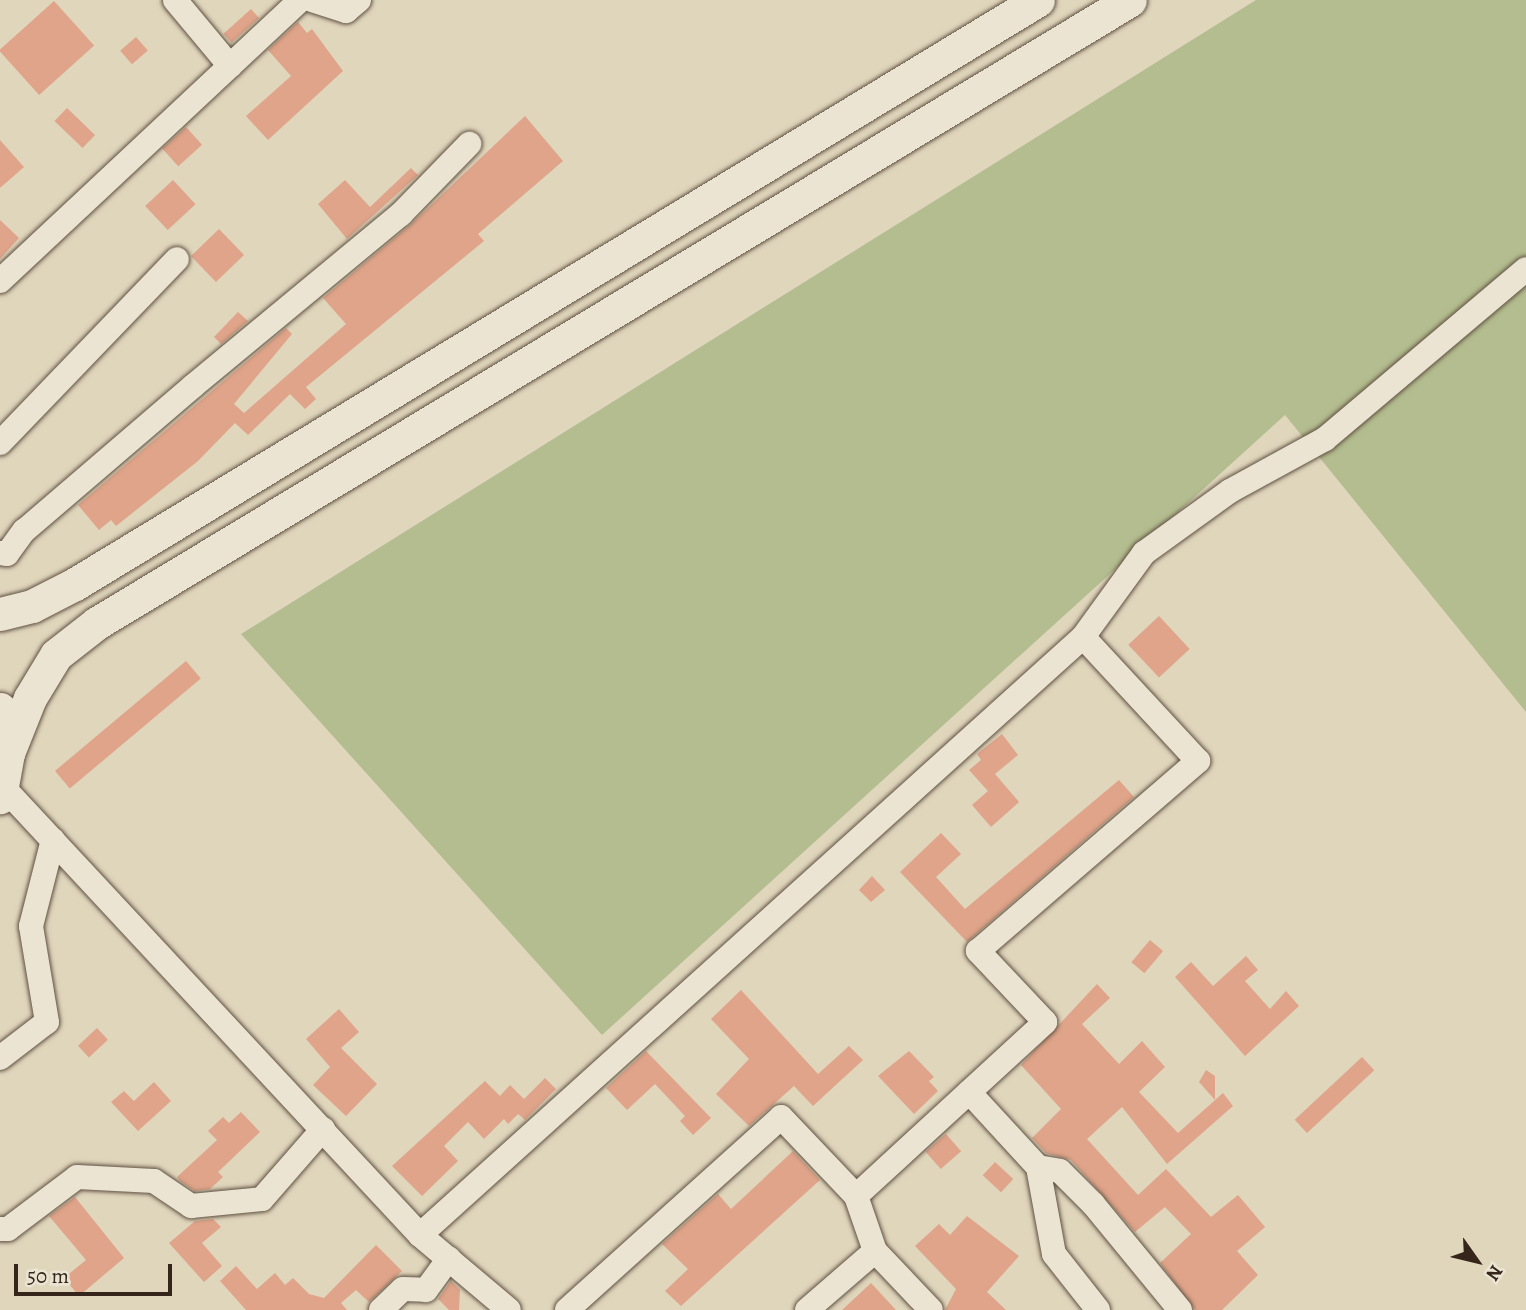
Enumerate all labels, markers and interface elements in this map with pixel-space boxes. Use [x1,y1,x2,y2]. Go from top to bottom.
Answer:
north arrow [1442,1226,1512,1296]
scale bar [18,1250,175,1294]
text: N [1480,1260,1509,1286]
text: 50 m [27,1262,69,1290]

